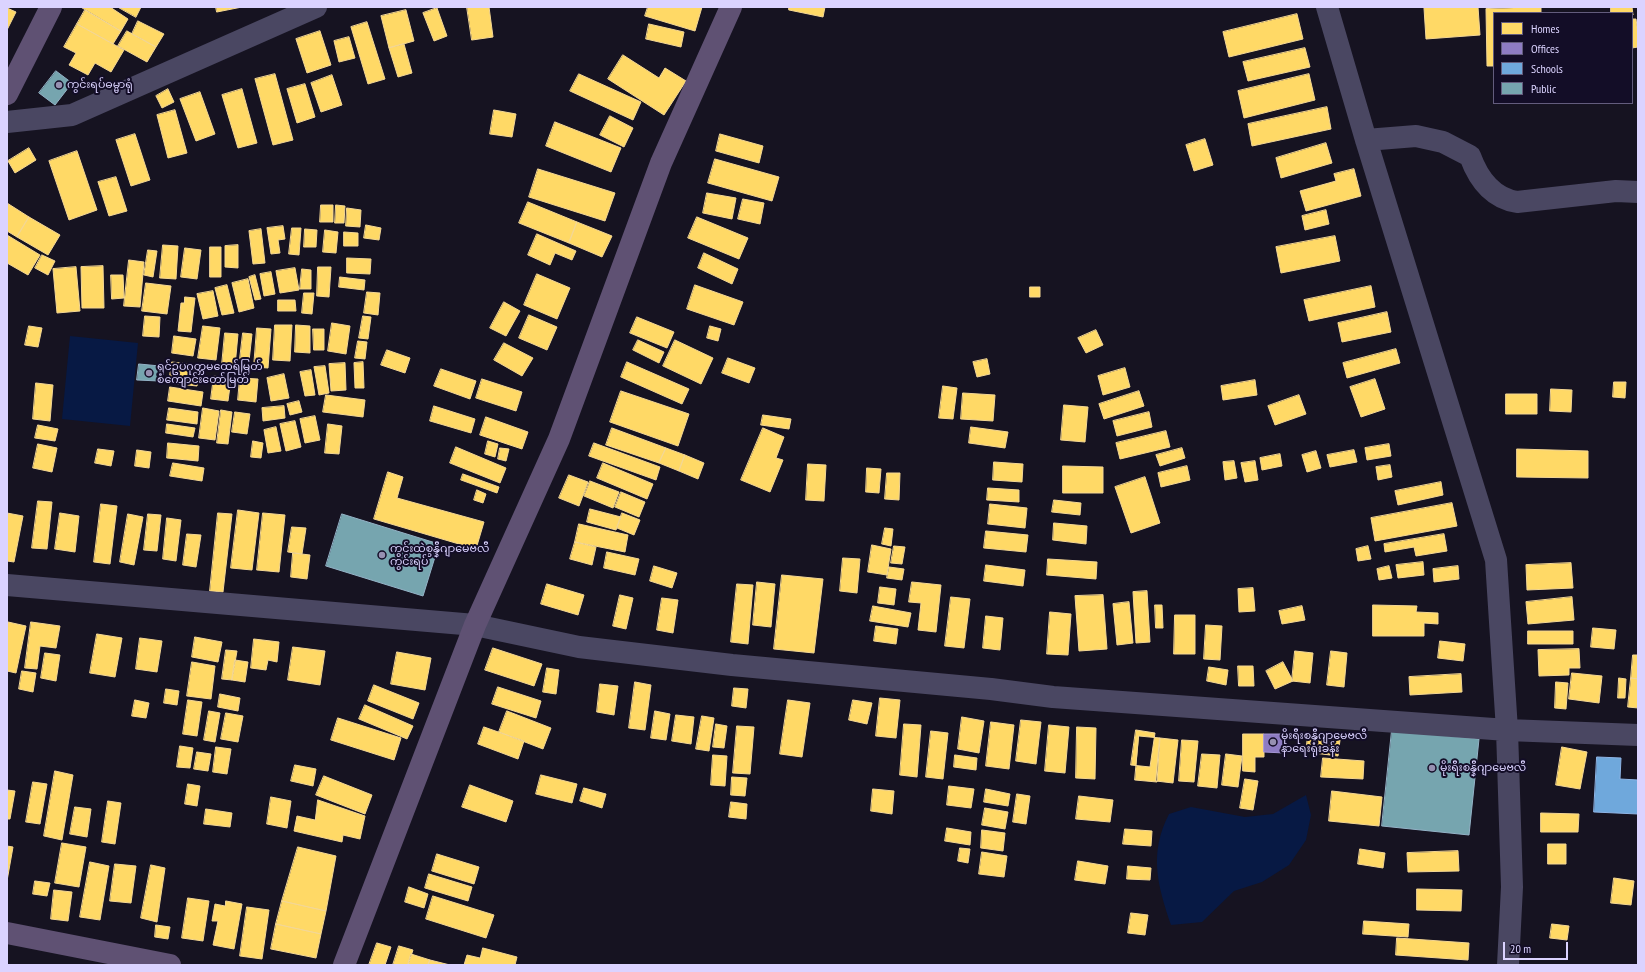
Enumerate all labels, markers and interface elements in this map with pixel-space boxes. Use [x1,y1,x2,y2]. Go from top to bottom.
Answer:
legend [1493,12,1633,104]
text: Homes [1531,21,1559,36]
text: Offices [1531,41,1559,56]
text: Schools [1531,61,1563,76]
place label: ကွင်းရပ်ဓမ္မာရုံ [67,78,133,92]
marker: ကွင်းရပ်ဓမ္မာရုံ [54,80,64,90]
text: Public [1531,81,1556,96]
place label: ရှင်ဥပဂုတ္တမထေရ်မြတ် စံကျောင်းတော်မြတ် [157,360,263,386]
marker: ရှင်ဥပဂုတ္တမထေရ်မြတ် စံကျောင်းတော်မြတ် [144,368,154,378]
place label: ကွင်းထဲစွန္နီဂျာမေဗလီ ကွင်းရပ် [390,542,489,568]
marker: ကွင်းထဲစွန္နီဂျာမေဗလီ ကွင်းရပ် [377,550,387,560]
place label: မိုးရီးစန္နီဂျာမေဗလီ နာရေးရုံးခန်း [1281,729,1367,755]
marker: မိုးရီးစန္နီဂျာမေဗလီ နာရေးရုံးခန်း [1268,737,1278,747]
place label: မိုးရီးစန္နီဂျာမေဗလီ [1440,761,1526,775]
marker: မိုးရီးစန္နီဂျာမေဗလီ [1427,763,1437,773]
scale bar [1505,934,1570,960]
text: 20 m [1510,941,1531,956]

